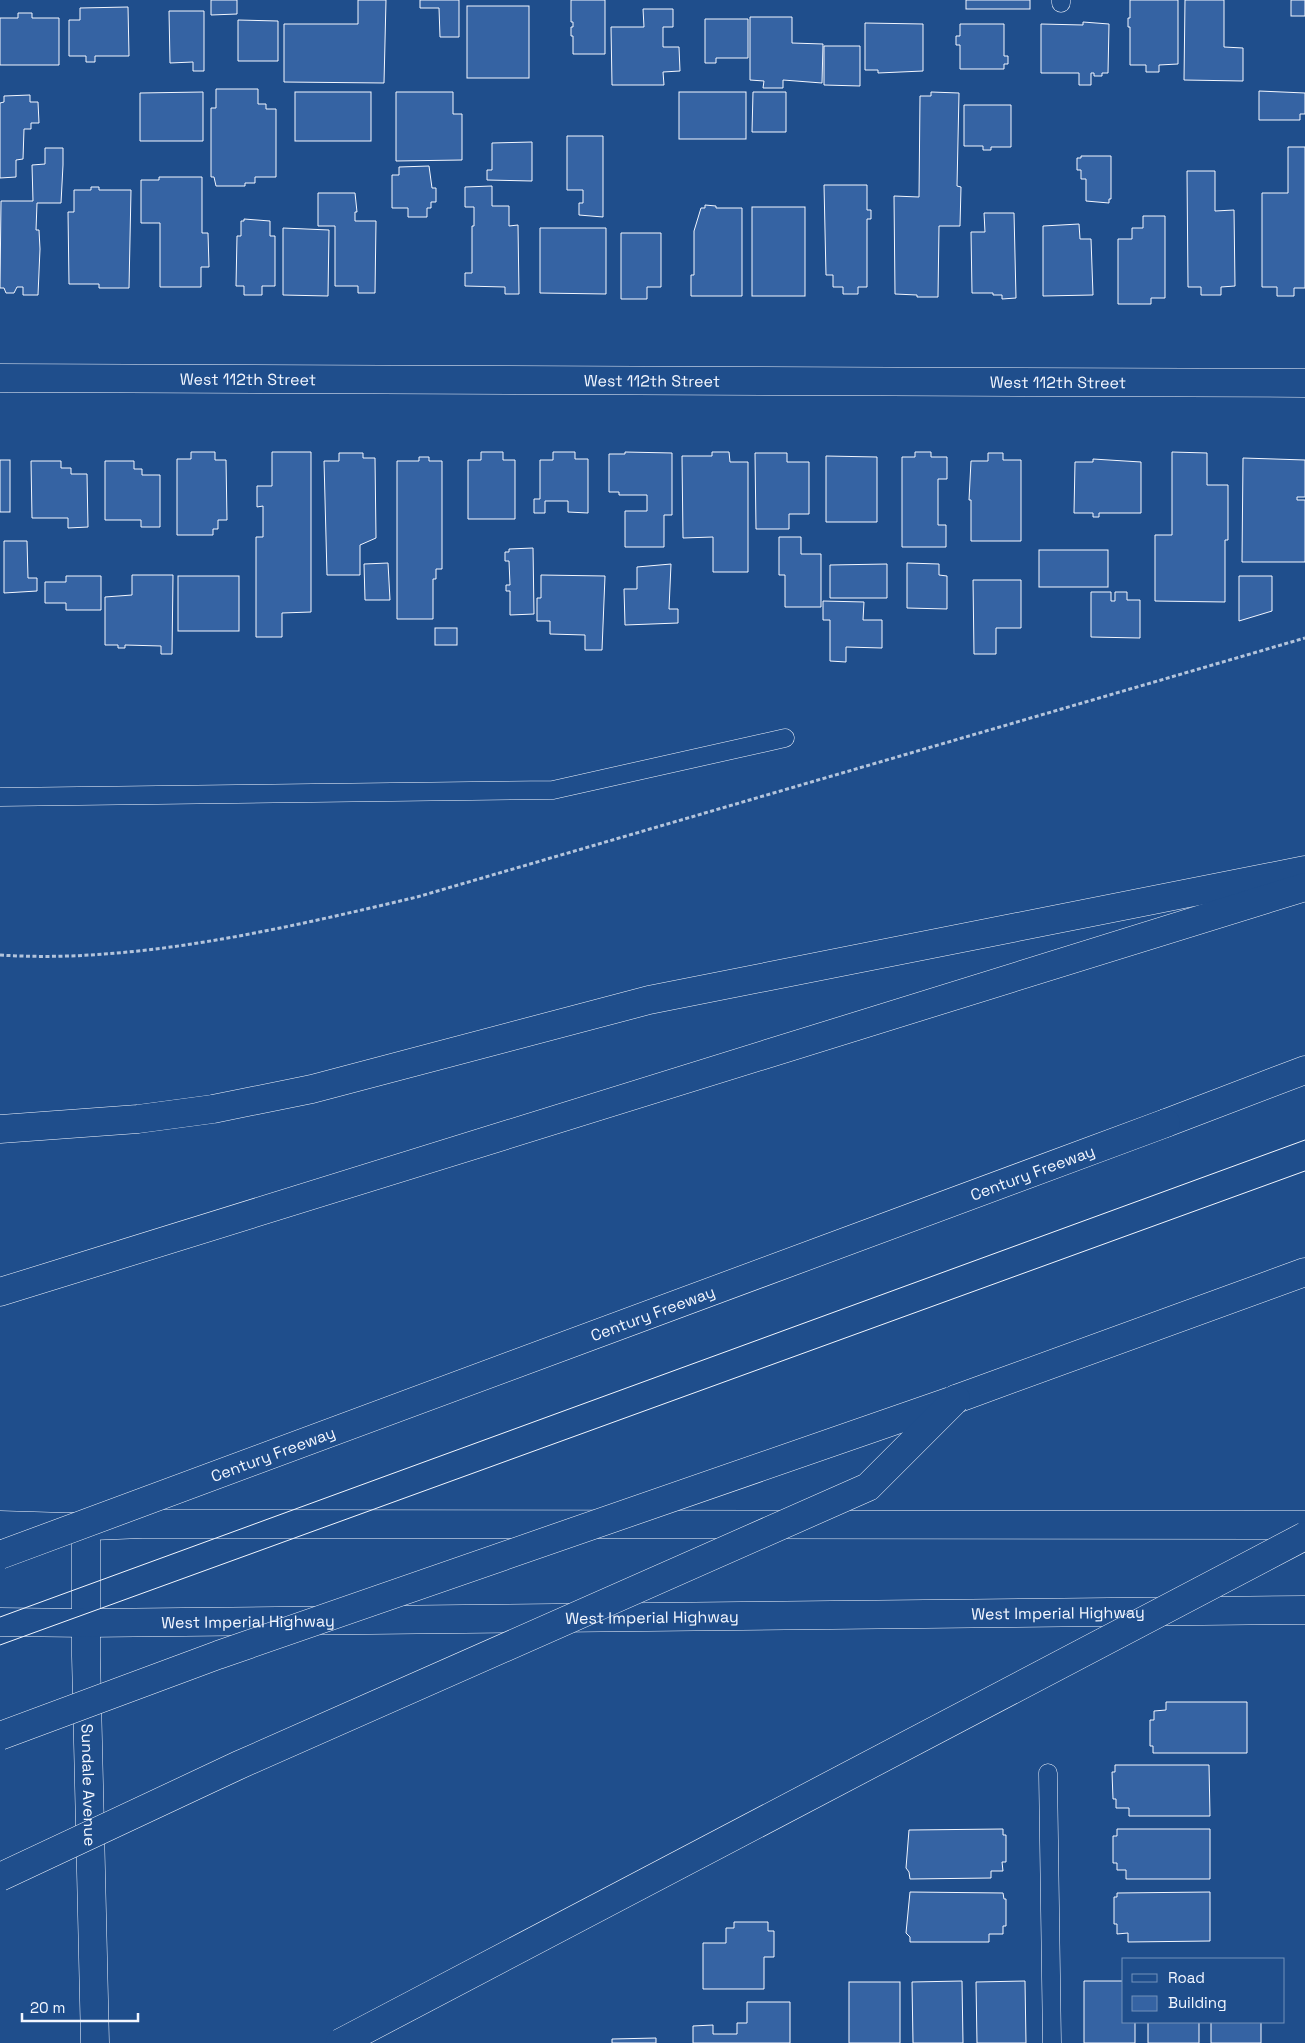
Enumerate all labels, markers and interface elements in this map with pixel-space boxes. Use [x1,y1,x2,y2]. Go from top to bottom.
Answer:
street label: West 112th Street [180,369,316,390]
street label: West 112th Street [584,370,720,392]
street label: West 112th Street [990,372,1126,393]
street label: Century Freeway [967,1140,1098,1206]
street label: Century Freeway [588,1281,718,1346]
street label: Century Freeway [208,1422,338,1487]
street label: West Imperial Highway [971,1602,1145,1625]
street label: West Imperial Highway [565,1606,739,1629]
street label: West Imperial Highway [161,1610,335,1633]
street label: Sundale Avenue [77,1723,100,1847]
legend [1122,1958,1285,2023]
text: Road [1168,1968,1205,1987]
scale bar [22,1990,139,2022]
text: Building [1168,1993,1227,2012]
text: 20 m [30,1998,65,2017]

